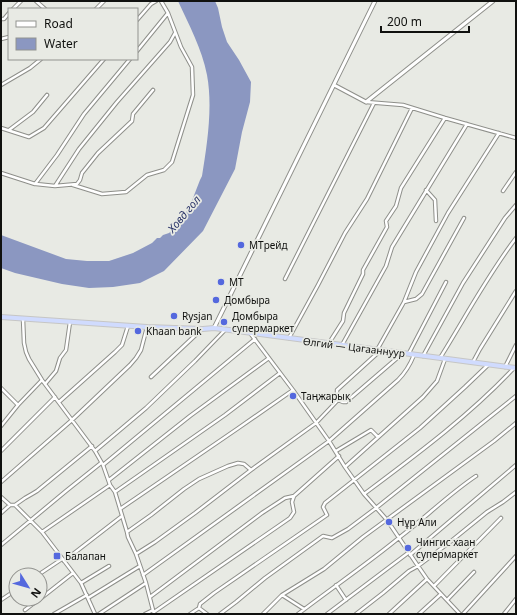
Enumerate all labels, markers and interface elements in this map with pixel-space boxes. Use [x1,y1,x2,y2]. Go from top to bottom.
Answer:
legend [8,8,138,60]
scale bar [381,8,469,34]
text: 200 m [387,13,422,30]
text: Road [44,15,73,32]
text: Water [44,35,78,52]
water label: Ховд гол [163,192,203,236]
place label: MTрейд [249,238,288,252]
marker: MTрейд [236,240,246,250]
place label: МТ [229,275,244,289]
marker: МТ [216,277,226,287]
place label: Домбыра [224,293,270,307]
marker: Домбыра [211,295,221,305]
place label: Rysjan [182,309,212,323]
place label: Домбыра супермаркет [232,309,295,335]
marker: Rysjan [169,311,179,321]
marker: Домбыра супермаркет [219,317,229,327]
place label: Khaan bank [146,324,202,338]
marker: Khaan bank [133,326,143,336]
street label: Өлгий — Цагааннуур [302,334,406,360]
place label: Таңжарық [301,389,351,403]
marker: Таңжарық [288,391,298,401]
place label: Нұр Али [397,515,437,529]
marker: Нұр Али [384,517,394,527]
place label: Чингис хаан супермаркет [416,535,479,561]
marker: Чингис хаан супермаркет [403,543,413,553]
place label: Балапан [65,549,106,563]
marker: Балапан [52,551,62,561]
north arrow [8,567,48,607]
text: N [28,585,45,601]

